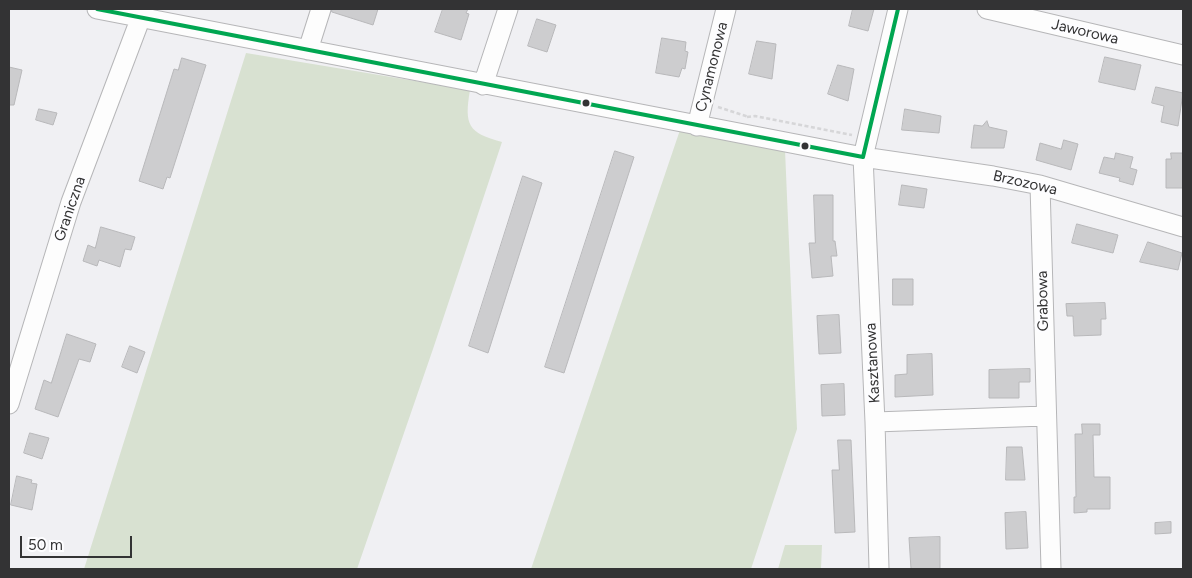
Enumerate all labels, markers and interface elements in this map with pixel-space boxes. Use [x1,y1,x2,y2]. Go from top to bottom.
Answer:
street label: Jaworowa [1050,16,1120,48]
street label: Cynamonowa [692,20,732,114]
unlabelled marker [581,98,591,108]
unlabelled marker [800,141,810,151]
street label: Brzozowa [991,167,1059,199]
street label: Graniczna [51,174,89,244]
street label: Grabowa [1033,271,1053,331]
street label: Kasztanowa [862,322,884,404]
scale bar [22,526,135,558]
text: 50 m [28,536,63,554]

